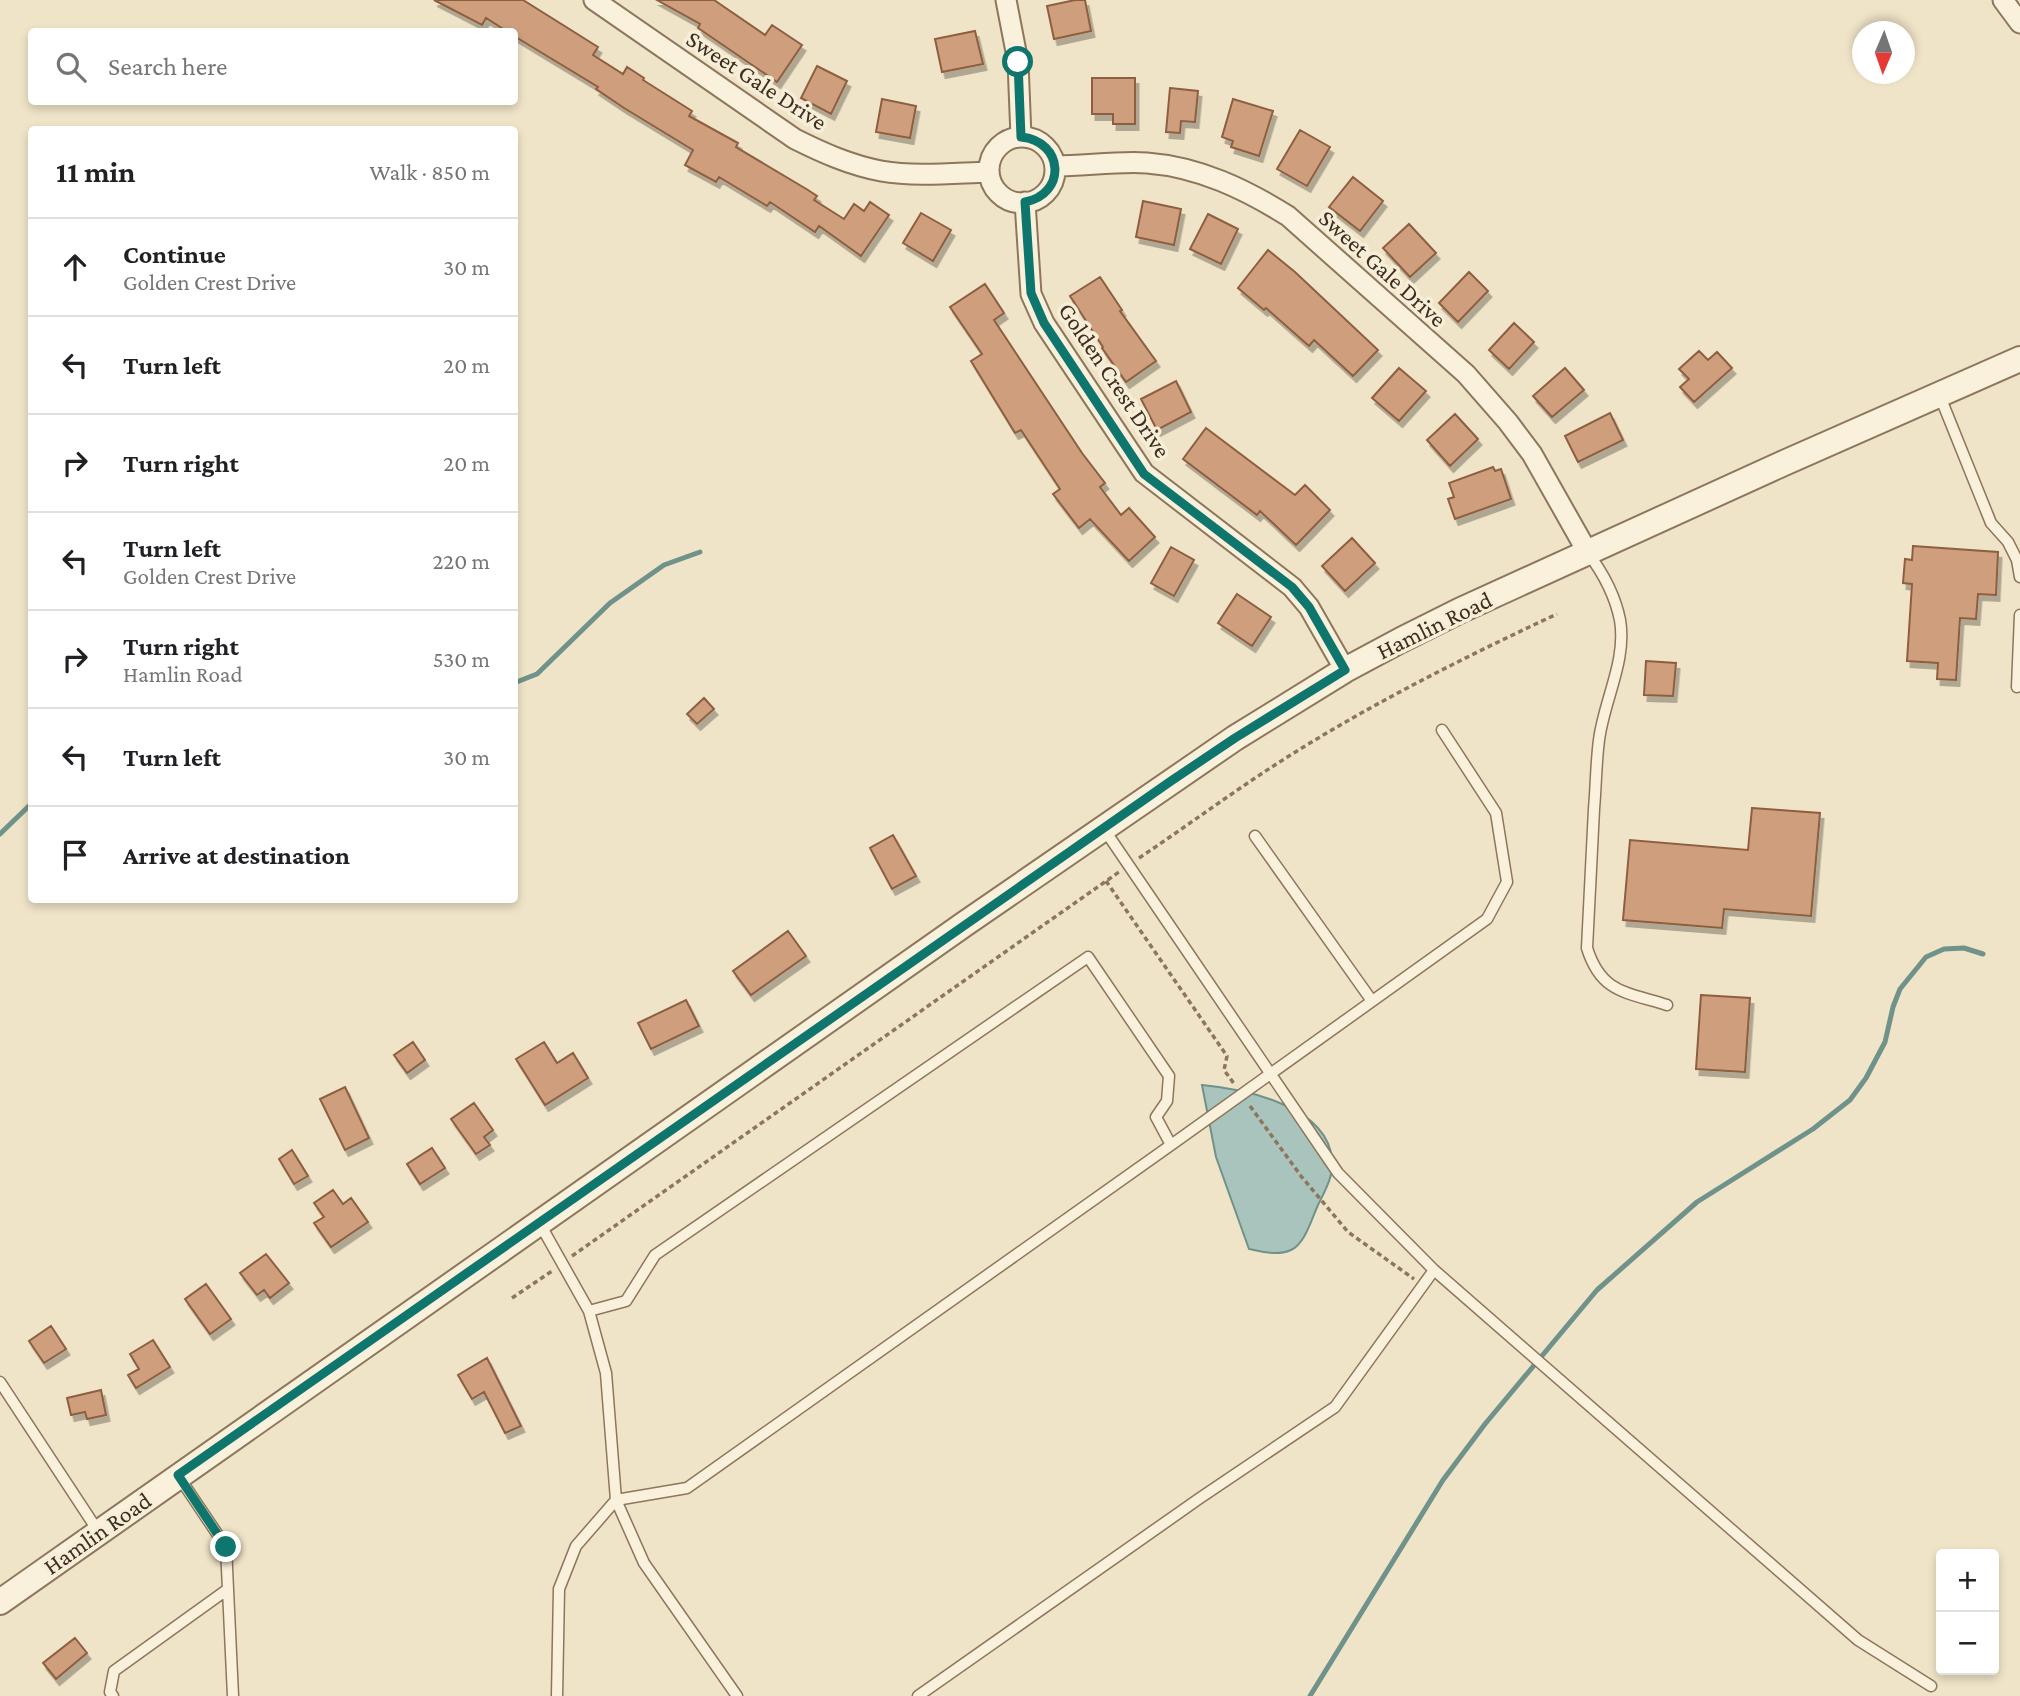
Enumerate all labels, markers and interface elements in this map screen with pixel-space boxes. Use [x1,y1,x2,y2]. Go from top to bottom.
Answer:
north arrow [1852,21,1915,84]
street label: Sweet Gale Drive [682,25,832,135]
search box [28,28,518,105]
route start [1002,46,1033,77]
icon: search [52,48,90,86]
text: Search here [108,52,227,81]
text: 11 min [56,155,136,188]
text: Walk · 850 m [369,159,490,185]
street label: Sweet Gale Drive [1314,204,1452,332]
text: Continue [123,240,226,269]
icon: ahead [56,248,94,286]
text: 30 m [443,254,490,280]
text: Golden Crest Drive [123,269,296,295]
street label: Golden Crest Drive [1053,298,1177,462]
icon: left [56,346,94,384]
text: Turn left [123,351,221,380]
text: 20 m [443,352,490,378]
icon: right [56,444,94,482]
text: Turn right [123,449,239,478]
text: 20 m [443,450,490,476]
text: Turn left [123,534,221,563]
icon: left [56,542,94,580]
text: 220 m [432,548,490,574]
text: Golden Crest Drive [123,563,296,589]
street label: Hamlin Road [1372,585,1496,664]
text: Turn right [123,632,239,661]
icon: right [56,640,94,678]
text: 530 m [433,646,490,672]
text: Hamlin Road [123,661,243,687]
icon: left [56,738,94,776]
text: Turn left [123,743,221,772]
text: 30 m [443,744,490,770]
icon: arrive [56,836,94,874]
text: Arrive at destination [123,841,350,870]
street label: Hamlin Road [38,1486,156,1580]
route end [210,1531,241,1562]
map controls [1936,1549,1999,1675]
button: + [1936,1549,1999,1612]
button: − [1936,1612,1999,1675]

